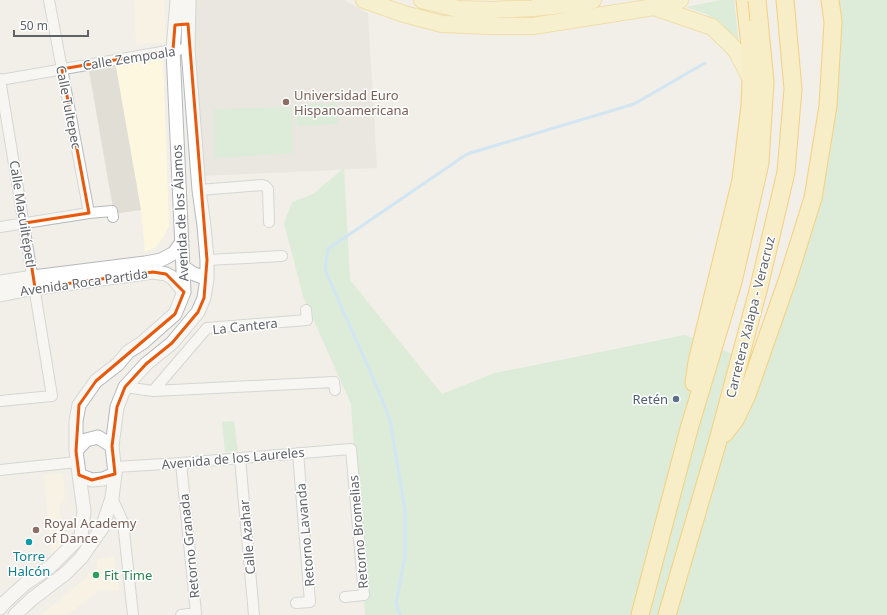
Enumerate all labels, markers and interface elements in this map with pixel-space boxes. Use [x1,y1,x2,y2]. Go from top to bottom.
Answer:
scale bar [14,12,88,38]
text: 50 m [20,17,48,34]
street label: Calle Zempoala [81,42,177,74]
street label: Calle Tultepec [52,64,86,150]
place label: Universidad Euro Hispanoamericana [294,86,409,119]
marker: Universidad Euro Hispanoamericana [281,97,291,107]
street label: Avenida de los Álamos [167,144,193,282]
street label: Calle Macuiltépetl [6,159,40,269]
street label: Carretera Xalapa - Veracruz [721,234,779,400]
street label: Avenida Roca Partida [19,264,149,300]
street label: La Cantera [212,314,278,338]
place label: Retén [633,390,668,408]
marker: Retén [671,394,681,404]
street label: Avenida de los Laureles [161,443,305,473]
street label: Retorno Bromelias [344,475,372,589]
street label: Retorno Lavanda [292,482,318,588]
street label: Retorno Granada [175,493,203,599]
street label: Calle Azahar [235,498,259,575]
place label: Royal Academy of Dance [44,514,137,547]
marker: Royal Academy of Dance [31,525,41,535]
marker: Torre Halcón [24,537,34,547]
place label: Torre Halcón [8,547,50,580]
place label: Fit Time [104,566,152,584]
marker: Fit Time [91,570,101,580]

